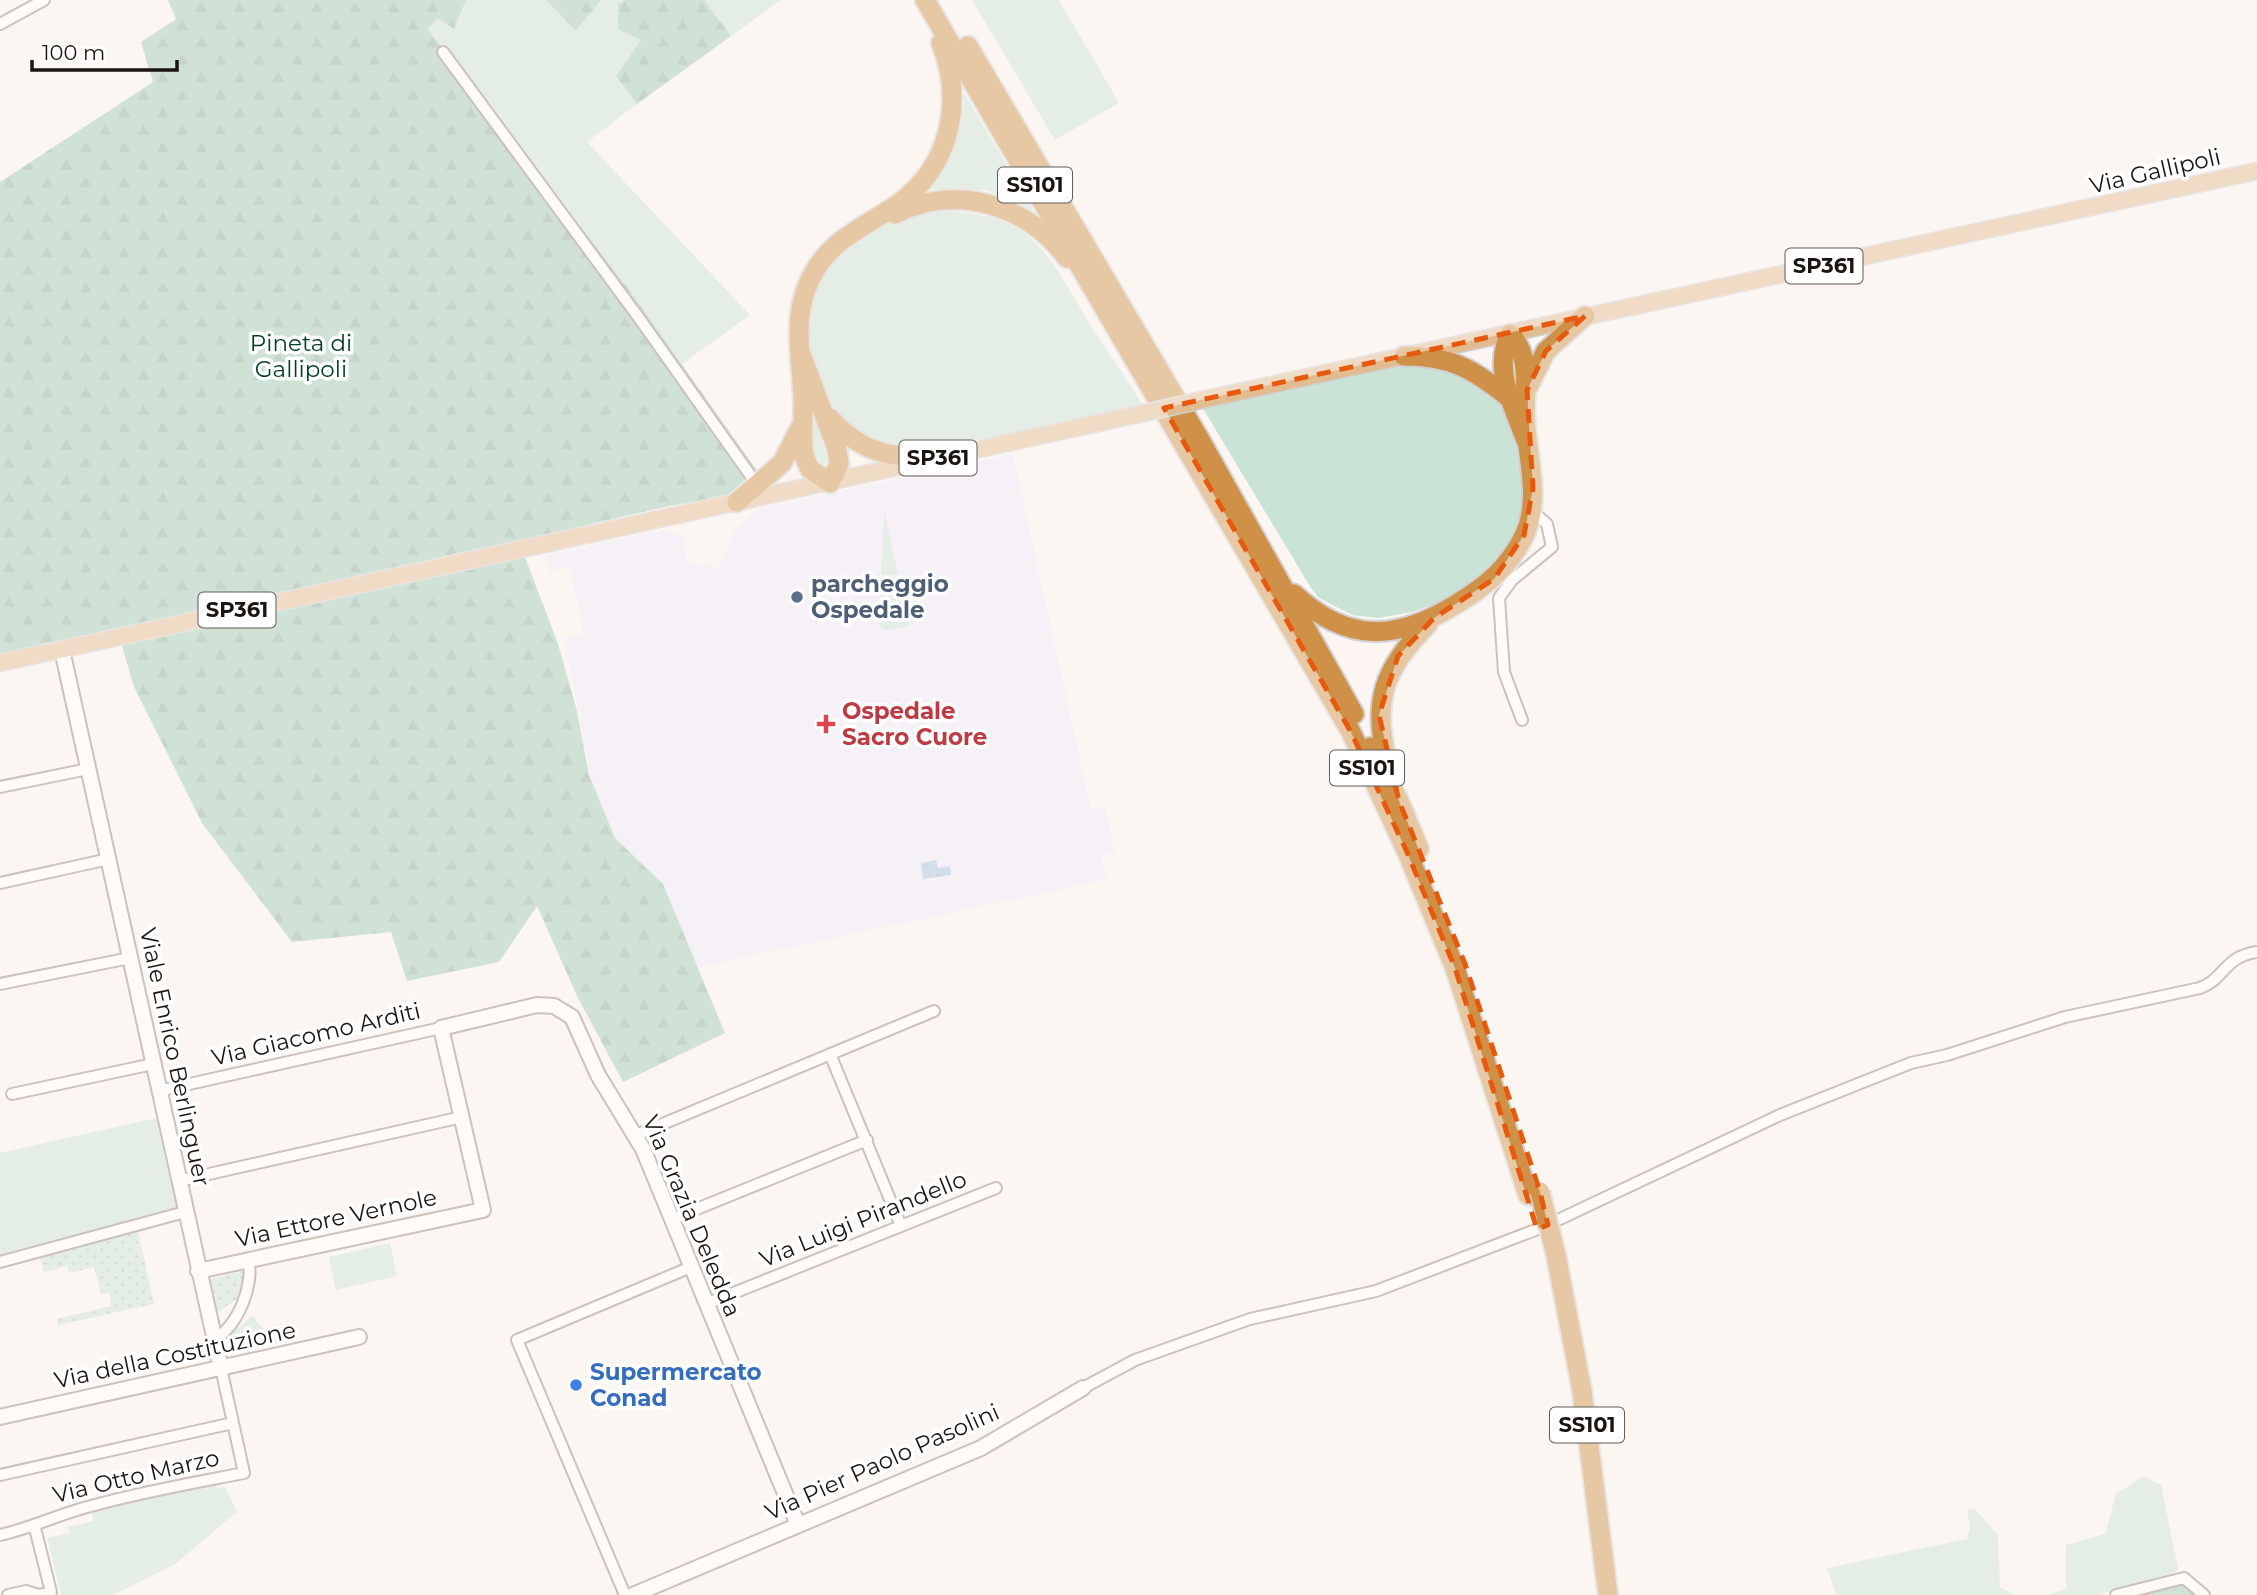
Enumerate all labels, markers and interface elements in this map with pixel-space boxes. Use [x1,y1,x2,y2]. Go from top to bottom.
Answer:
scale bar [32,28,177,72]
text: 100 m [42,40,105,65]
street label: Via Gallipoli [2087,142,2223,200]
road number: SS101 [998,168,1072,202]
road number: SP361 [1786,248,1862,284]
park label: Pineta di Gallipoli [250,329,352,383]
road number: SP361 [900,440,976,476]
place label: parcheggio Ospedale [811,570,949,624]
marker: parcheggio Ospedale [789,589,805,605]
road number: SP361 [198,592,276,628]
place label: Ospedale Sacro Cuore [842,697,987,751]
marker: Ospedale Sacro Cuore [816,714,836,734]
road number: SS101 [1330,750,1404,786]
street label: Viale Enrico Berlinguer [134,925,216,1189]
street label: Via Giacomo Arditi [209,996,423,1072]
street label: Via Grazia Deledda [637,1111,747,1321]
street label: Via Luigi Pirandello [755,1165,971,1273]
street label: Via Ettore Vernole [233,1183,439,1253]
street label: Via della Costituzione [52,1316,298,1394]
place label: Supermercato Conad [590,1358,762,1412]
marker: Supermercato Conad [568,1377,584,1393]
street label: Via Pier Paolo Pasolini [760,1398,1004,1526]
road number: SS101 [1550,1408,1624,1442]
street label: Via Otto Marzo [50,1443,222,1509]

